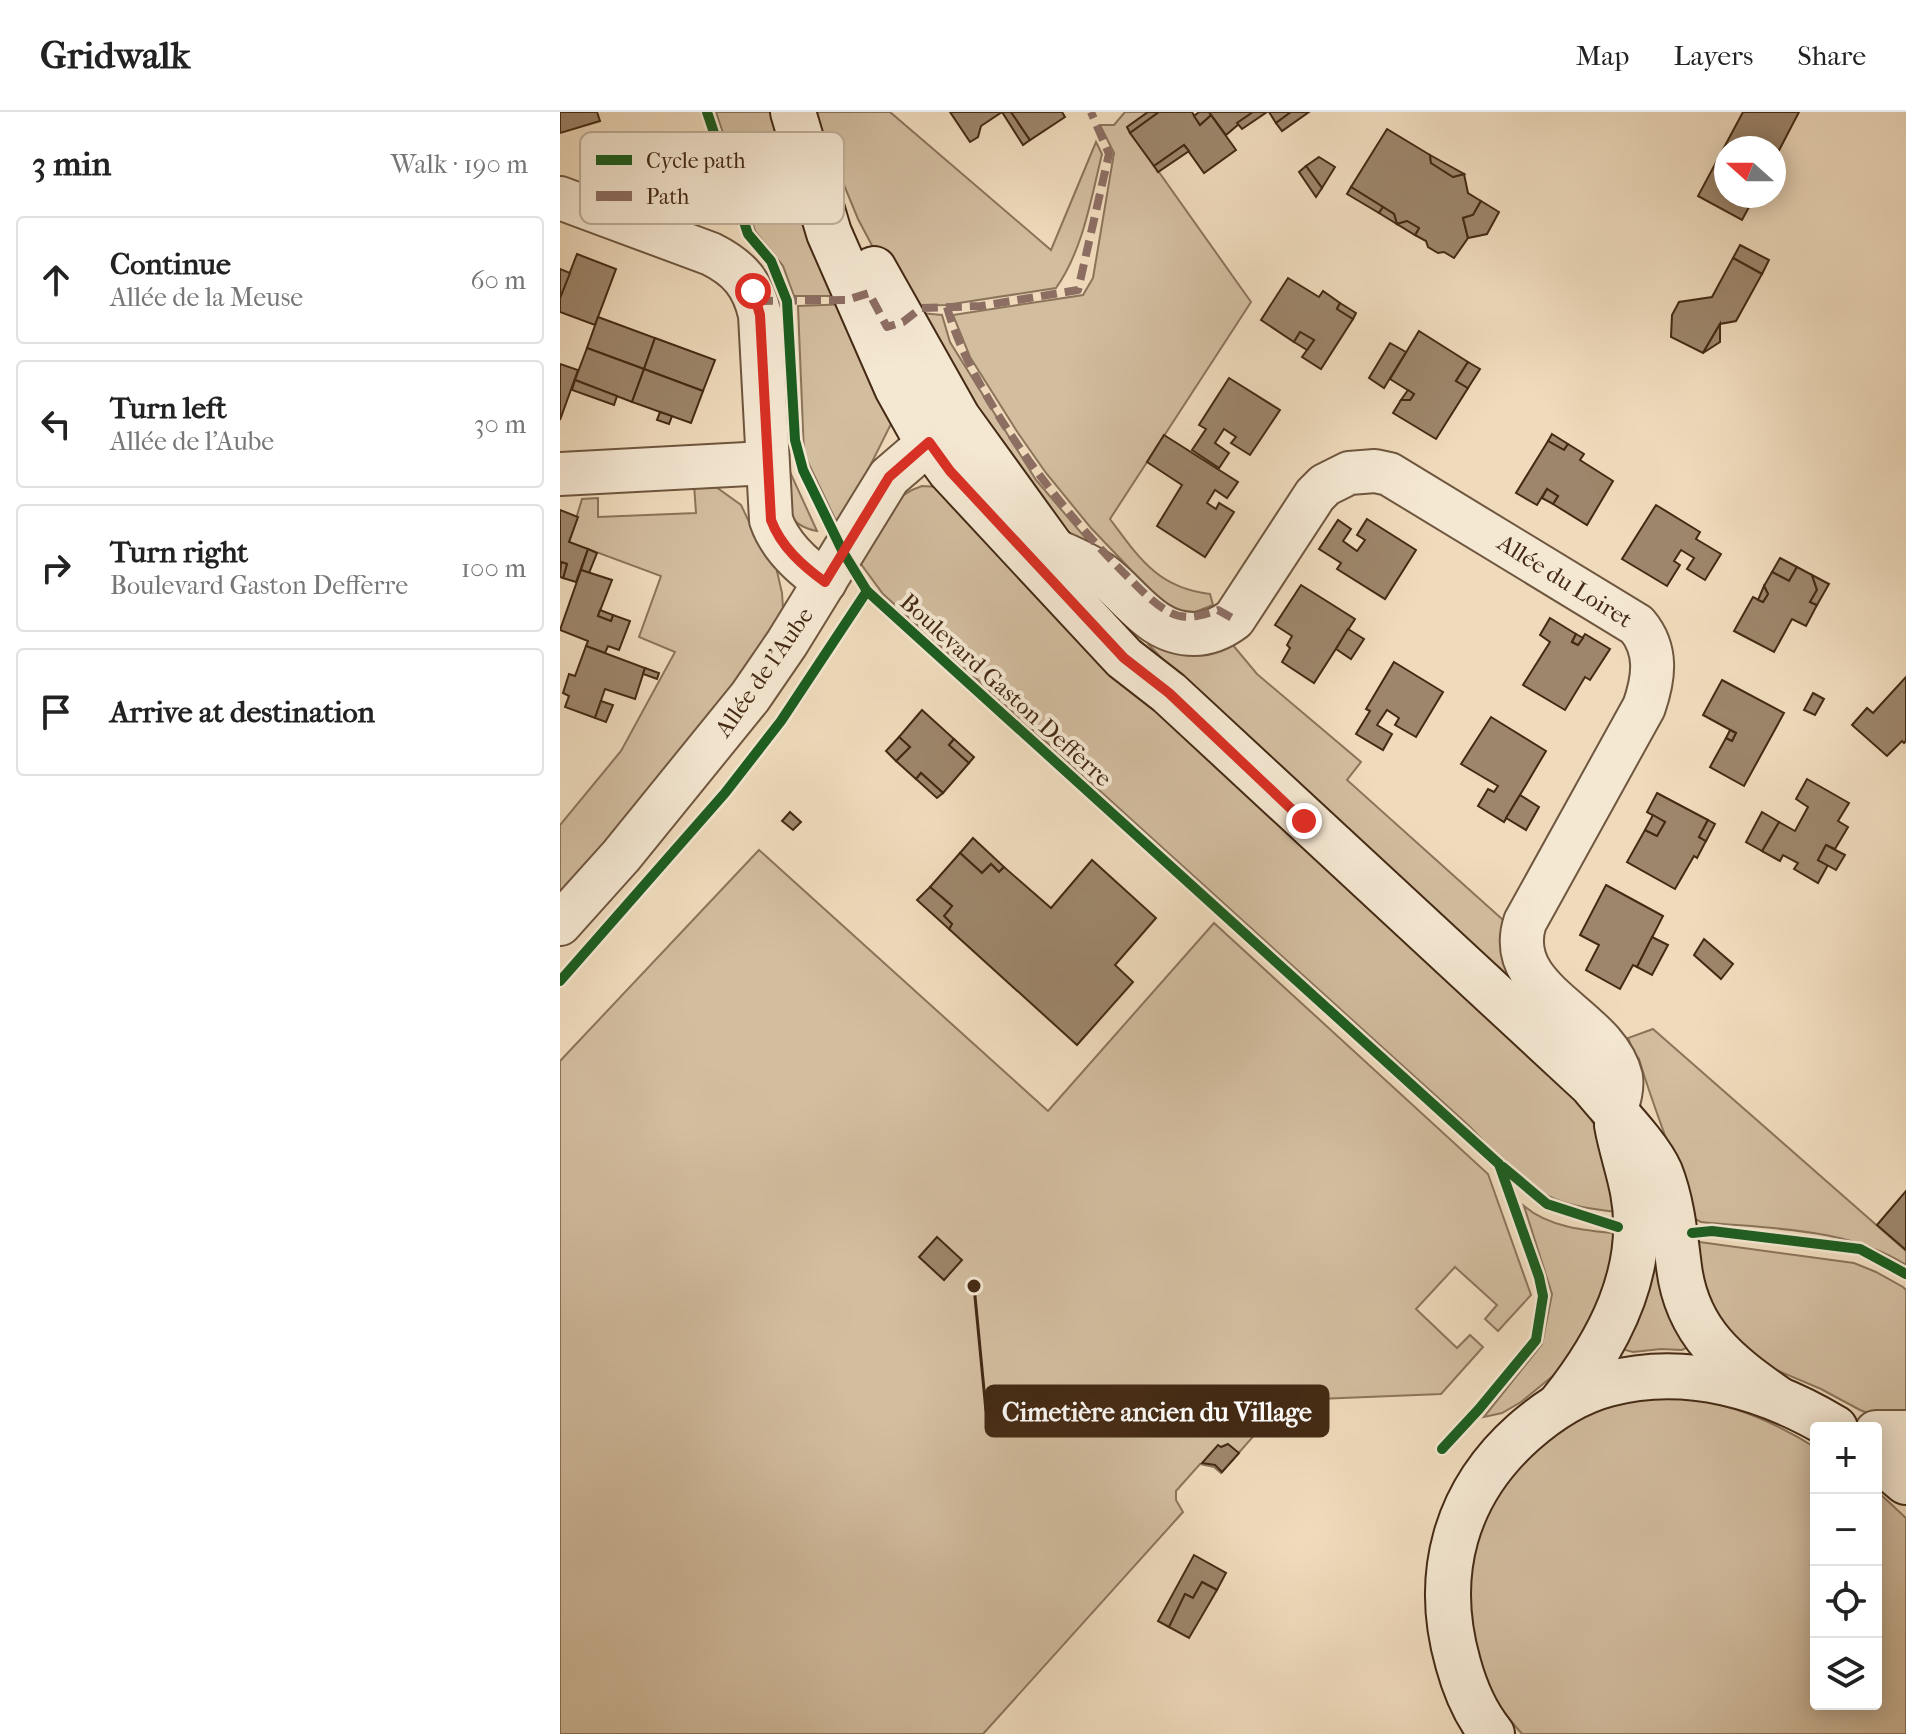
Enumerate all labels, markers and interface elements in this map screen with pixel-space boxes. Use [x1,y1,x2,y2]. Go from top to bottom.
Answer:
text: Gridwalk [40,33,190,78]
text: Map [1576,39,1629,72]
text: Layers [1673,39,1753,72]
text: Share [1797,39,1866,72]
legend [580,132,844,224]
north arrow [1714,136,1786,208]
text: 3 min [32,144,111,184]
text: Cycle path [646,148,746,174]
text: Walk · 190 m [391,149,528,180]
text: Path [646,184,690,210]
text: Continue [110,247,231,282]
icon: ahead [34,258,78,302]
text: 60 m [470,265,526,296]
route start [735,273,771,309]
text: Allée de la Meuse [110,282,303,313]
text: Turn left [110,391,227,426]
icon: left [34,402,78,446]
text: 30 m [474,409,526,440]
text: Allée de l'Aube [110,426,274,457]
street label: Allée du Loiret [1492,528,1638,634]
text: Turn right [110,535,248,570]
icon: right [34,546,78,590]
text: 100 m [461,553,526,584]
text: Boulevard Gaston Defferre [110,570,408,601]
street label: Boulevard Gaston Defferre [894,588,1118,793]
street label: Allée de l'Aube [708,602,819,743]
icon: arrive [34,690,78,734]
text: Arrive at destination [110,695,375,730]
route end [1286,803,1322,839]
callout: Cimetière ancien du Village [986,1386,1328,1436]
text: Cimetière ancien du Village [1002,1397,1312,1428]
map controls [1810,1422,1882,1710]
button: + [1810,1422,1882,1494]
button: − [1810,1494,1882,1566]
button: locate [1810,1566,1882,1638]
button: layers [1810,1638,1882,1710]

